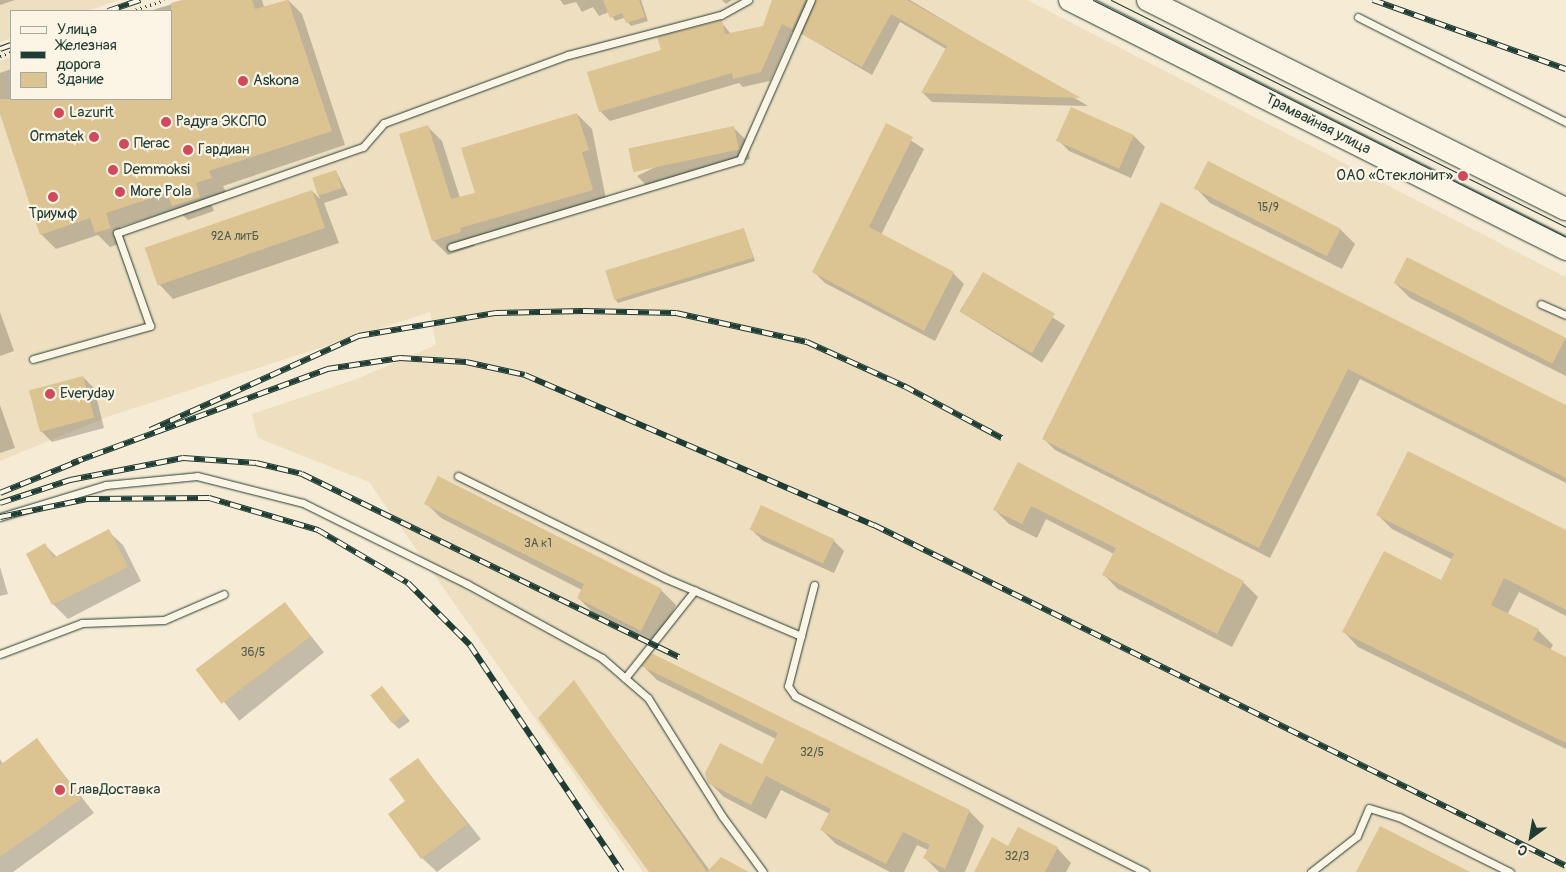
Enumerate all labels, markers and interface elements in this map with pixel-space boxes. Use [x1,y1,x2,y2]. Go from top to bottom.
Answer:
legend [10,10,172,100]
text: Улица [57,20,97,39]
text: Железная дорога [56,36,117,74]
text: Здание [57,70,104,89]
place label: Askona [253,72,299,90]
marker: Askona [237,75,249,87]
street label: Трамвайная улица [1262,90,1374,158]
place label: Lazurit [69,104,114,122]
marker: Lazurit [53,107,65,119]
place label: Радуга ЭКСПО [176,113,267,131]
marker: Радуга ЭКСПО [160,116,172,128]
place label: Ormatek [30,128,84,146]
marker: Ormatek [88,131,100,143]
place label: Пегас [134,135,170,153]
marker: Пегас [118,138,130,150]
place label: Гардиан [198,141,249,159]
marker: Гардиан [182,144,194,156]
place label: Demmoksi [123,161,190,179]
marker: Demmoksi [107,164,119,176]
place label: ОАО «Стеклонит» [1336,167,1453,185]
marker: ОАО «Стеклонит» [1457,170,1469,182]
place label: More Pola [130,183,191,201]
marker: More Pola [114,186,126,198]
marker: Триумф [47,191,59,203]
house number: 15/9 [1257,201,1279,215]
place label: Триумф [29,205,77,223]
house number: 92А литБ [211,230,259,244]
place label: Everyday [60,385,114,403]
marker: Everyday [44,388,56,400]
house number: 3А к1 [524,537,552,551]
house number: 36/5 [241,646,265,660]
house number: 32/5 [800,746,824,760]
place label: ГлавДоставка [70,781,160,799]
marker: ГлавДоставка [54,784,66,796]
north arrow [1506,812,1556,862]
text: С [1515,841,1531,860]
house number: 32/3 [1005,850,1029,864]

